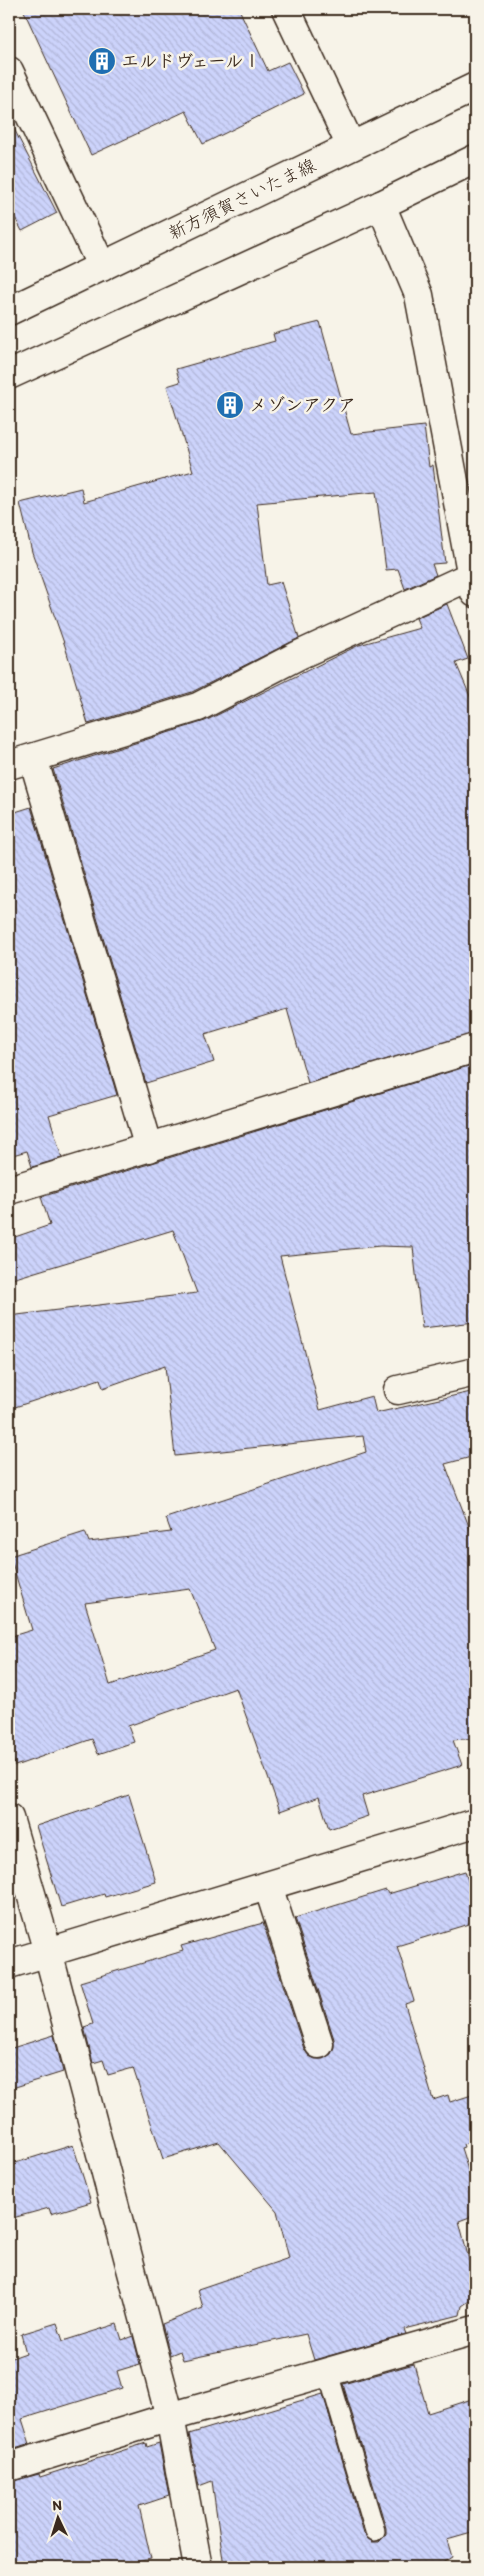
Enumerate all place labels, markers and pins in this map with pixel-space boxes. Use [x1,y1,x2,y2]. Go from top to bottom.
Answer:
building icon: エルドヴェールⅠ [87,46,117,76]
place label: エルドヴェールⅠ [121,50,261,72]
building icon: メゾンアクア [215,390,245,420]
place label: メゾンアクア [249,394,356,416]

